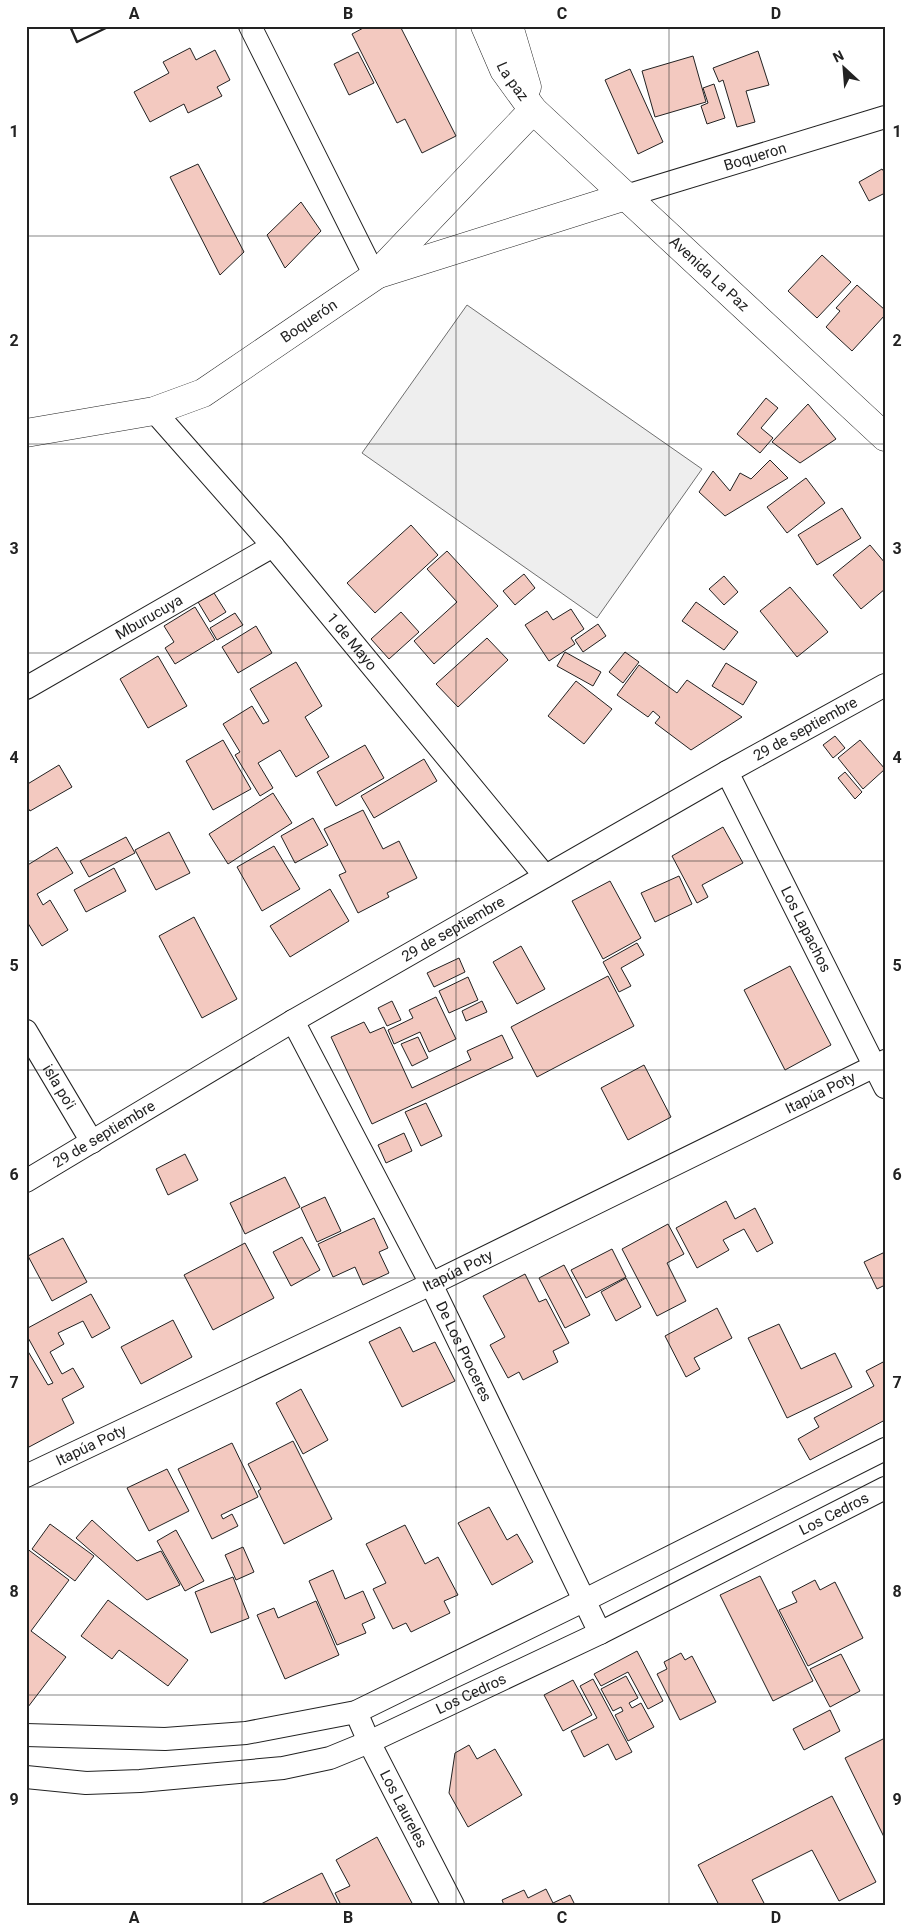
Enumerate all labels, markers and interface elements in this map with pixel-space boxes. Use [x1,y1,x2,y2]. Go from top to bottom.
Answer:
text: A [129,4,140,23]
text: B [343,4,353,23]
text: C [557,4,567,23]
text: D [771,4,781,23]
north arrow [818,42,868,92]
text: N [830,47,846,66]
street label: La paz [493,59,532,105]
text: 1 [9,122,19,141]
text: 1 [892,122,902,141]
street label: Boqueron [722,139,789,175]
street label: Avenida La Paz [666,233,753,315]
street label: Boquerón [277,295,340,347]
text: 2 [9,331,19,350]
text: 2 [892,331,902,350]
text: 3 [9,539,19,558]
text: 3 [892,539,902,558]
street label: Mburucuya [112,591,186,644]
street label: 1 de Mayo [323,609,381,674]
street label: 29 de septiembre [750,693,860,765]
text: 4 [9,748,19,767]
text: 4 [892,748,902,767]
street label: Los Lapachos [777,884,835,975]
street label: 29 de septiembre [398,892,508,966]
text: 5 [9,956,19,975]
text: 5 [892,956,902,975]
street label: isla po'i [39,1061,80,1113]
street label: Itapúa Poty [782,1068,858,1118]
street label: 29 de septiembre [50,1097,158,1172]
text: 6 [9,1165,19,1184]
text: 6 [892,1165,902,1184]
street label: Itapúa Poty [420,1246,496,1296]
street label: De Los Proceres [432,1298,496,1405]
text: 7 [9,1373,19,1392]
text: 7 [892,1373,902,1392]
street label: Itapúa Poty [53,1421,129,1470]
street label: Los Cedros [796,1489,872,1539]
text: 8 [9,1582,19,1601]
text: 8 [892,1582,902,1601]
street label: Los Cedros [433,1670,509,1718]
street label: Los Laureles [376,1767,431,1851]
text: 9 [9,1790,19,1809]
text: 9 [892,1790,902,1809]
text: A [129,1908,140,1927]
text: B [343,1908,353,1927]
text: C [557,1908,567,1927]
text: D [771,1908,781,1927]

